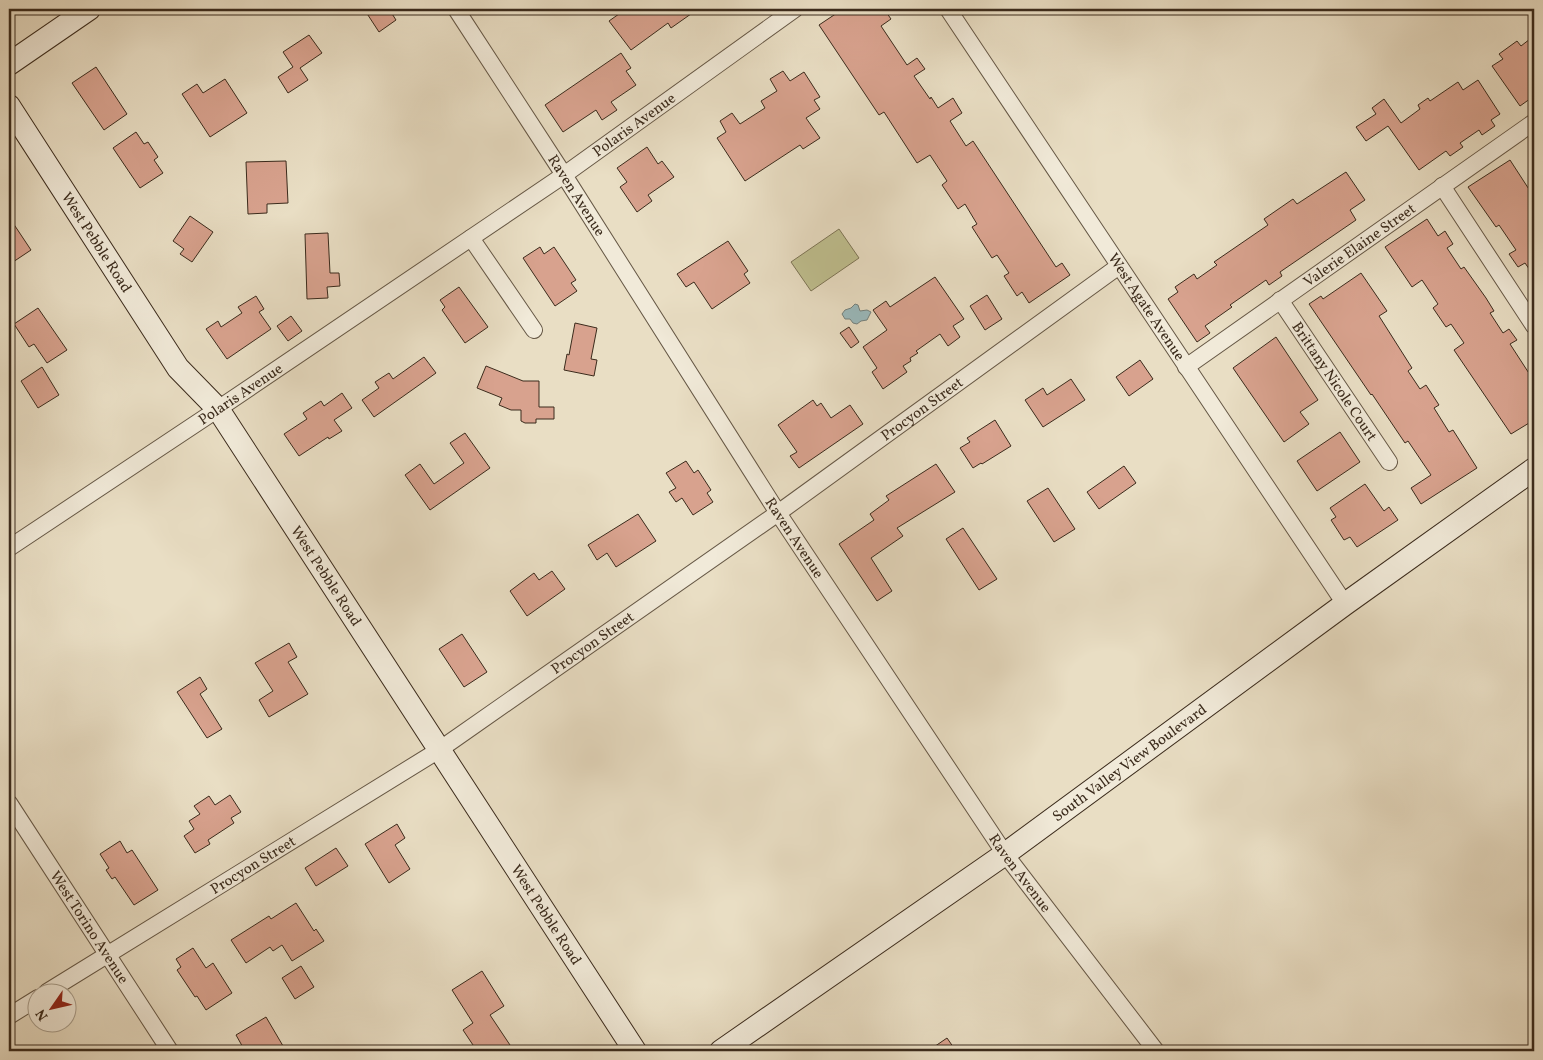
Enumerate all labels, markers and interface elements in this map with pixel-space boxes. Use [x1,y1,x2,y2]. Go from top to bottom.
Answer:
street label: Polaris Avenue [589,89,681,163]
street label: Raven Avenue [542,151,609,241]
street label: West Pebble Road [55,189,136,297]
street label: Valerie Elaine Street [1300,199,1421,293]
street label: West Agate Avenue [1102,250,1189,366]
street label: Brittany Nicole Court [1286,318,1381,446]
street label: Polaris Avenue [195,359,288,431]
street label: Procyon Street [877,373,968,447]
street label: Raven Avenue [759,494,828,583]
street label: West Pebble Road [285,522,365,631]
street label: Procyon Street [548,608,639,680]
street label: South Valley View Boulevard [1049,700,1212,828]
street label: Raven Avenue [983,830,1055,918]
street label: Procyon Street [207,832,301,901]
street label: West Pebble Road [505,861,586,970]
street label: West Torino Avenue [44,867,133,989]
north arrow [28,982,78,1032]
text: N [32,1005,53,1024]

